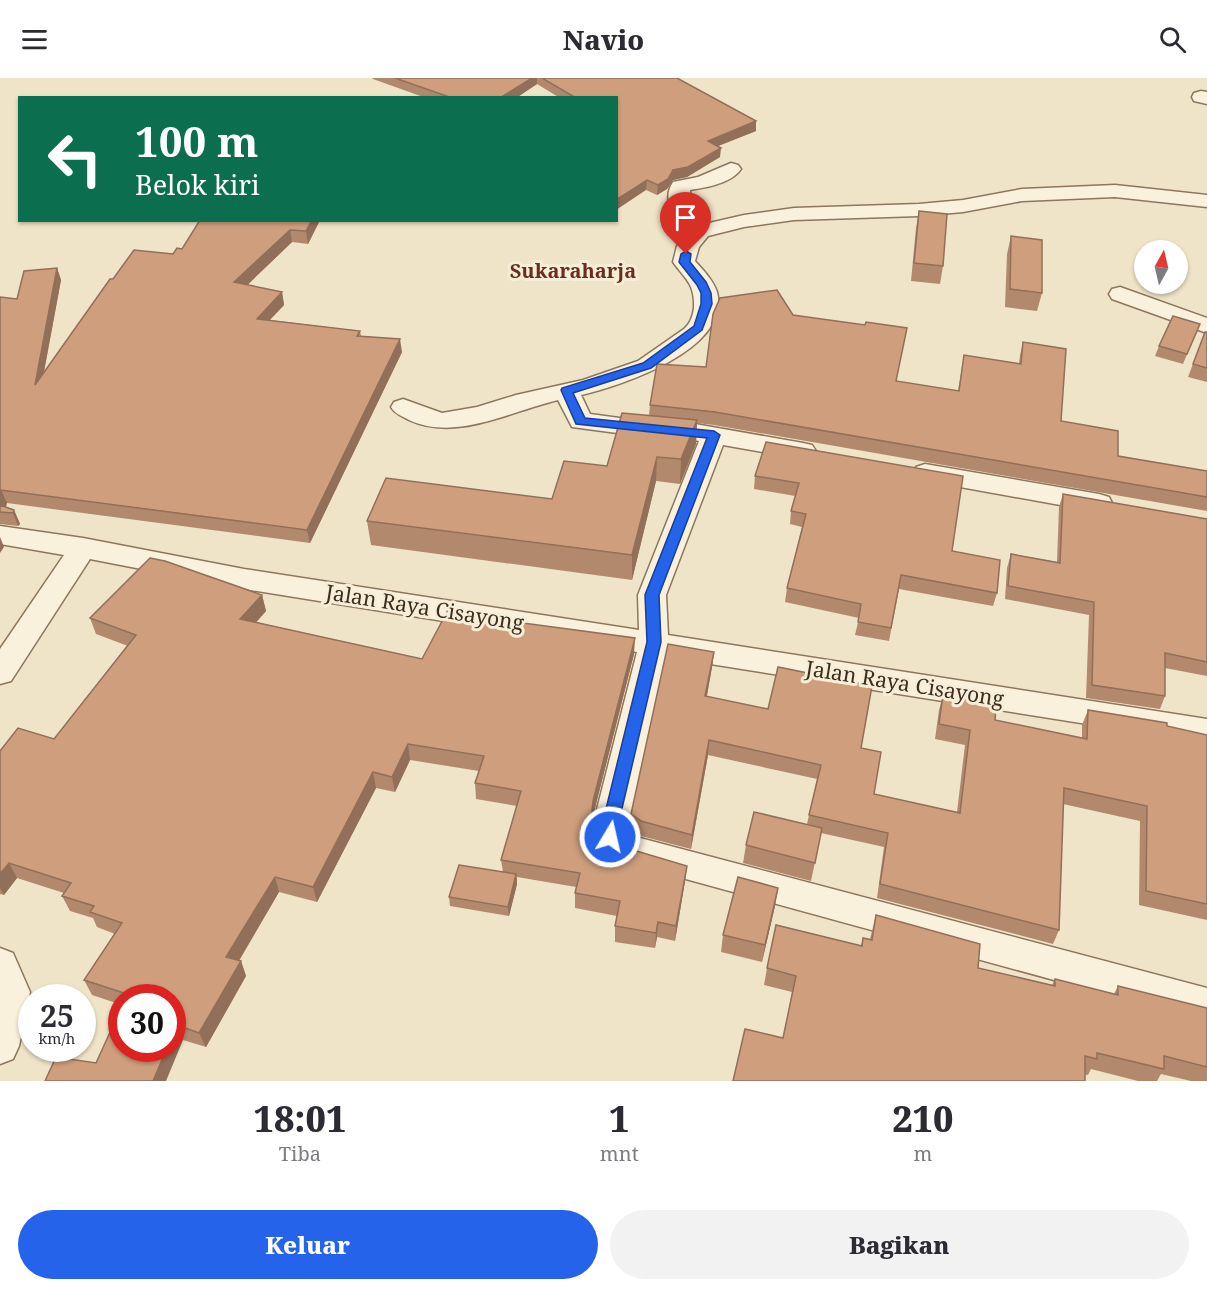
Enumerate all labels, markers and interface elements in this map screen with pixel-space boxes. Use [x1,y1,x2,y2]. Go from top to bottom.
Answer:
text: Navio [563,21,644,58]
icon: menu [18,23,51,56]
icon: search [1156,23,1189,56]
text: 100 m [135,112,259,169]
icon: left [36,120,114,198]
text: Belok kiri [135,166,260,203]
pin [660,192,711,254]
icon: arrive [669,201,702,234]
north arrow [1134,240,1188,294]
map controls [1134,240,1188,294]
district label: Sukaraharja [510,257,636,284]
street label: Jalan Raya Cisayong [323,577,527,637]
street label: Jalan Raya Cisayong [803,653,1007,713]
position arrow [578,805,642,869]
speed limit sign: 30 [108,984,186,1062]
text: 25 [40,995,74,1036]
text: km/h [39,1028,75,1048]
text: 18:01 [254,1094,346,1143]
text: 1 [609,1094,629,1143]
text: 210 [892,1094,953,1143]
text: Tiba [279,1140,321,1167]
text: mnt [600,1140,639,1167]
text: m [913,1140,932,1167]
button: Keluar [18,1210,598,1279]
button: Bagikan [610,1210,1189,1279]

